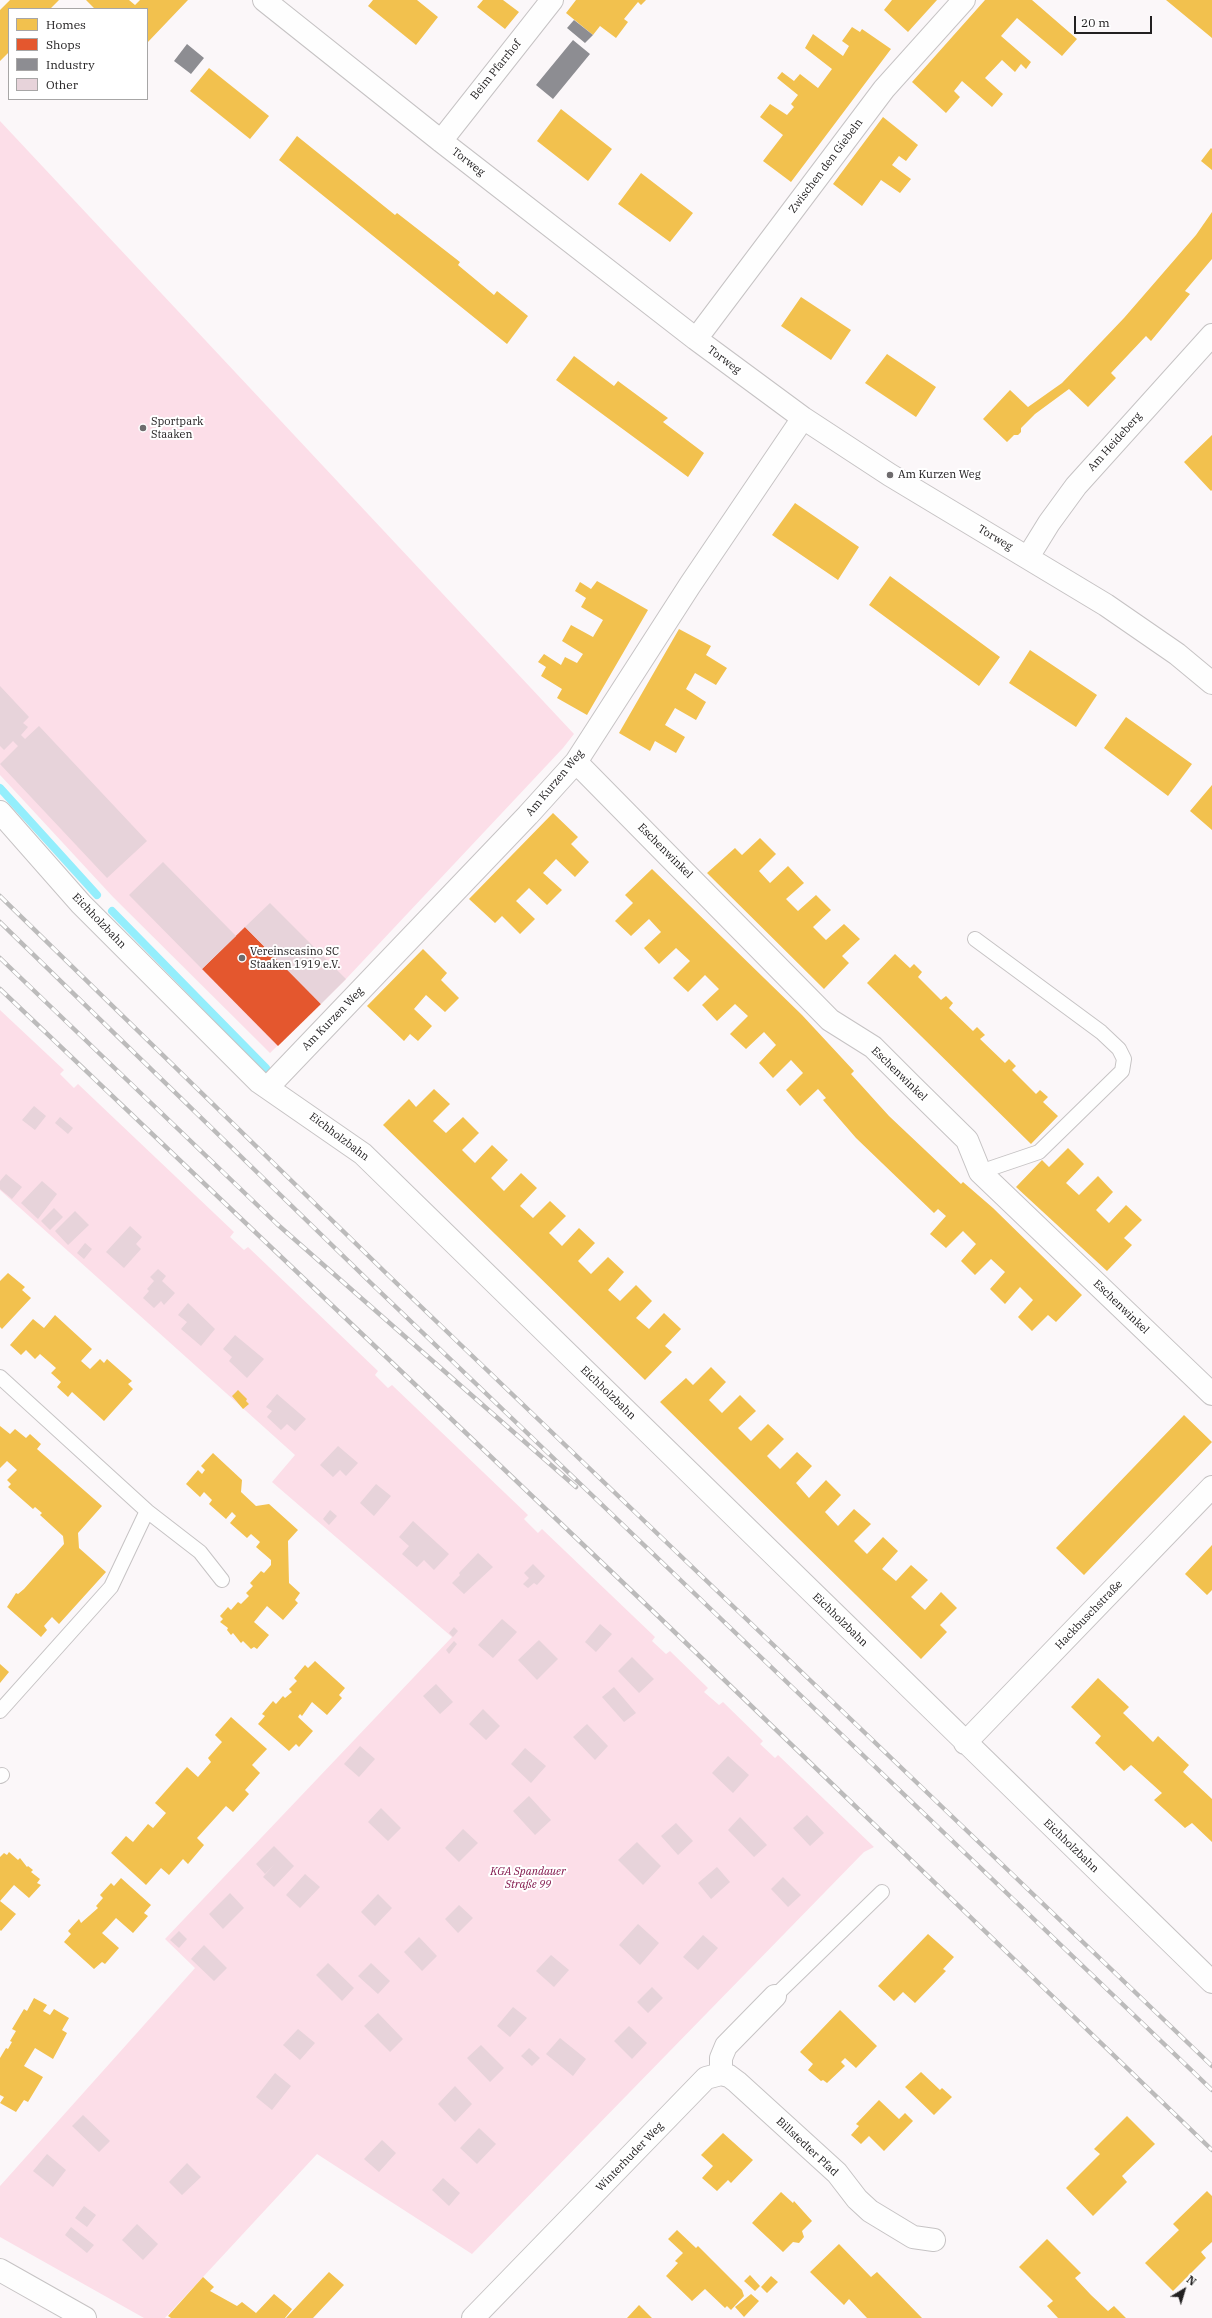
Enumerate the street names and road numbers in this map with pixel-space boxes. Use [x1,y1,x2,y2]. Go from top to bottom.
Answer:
street label: Beim Pfarrhof [468,38,524,102]
street label: Zwischen den Giebeln [786,116,866,216]
street label: Torweg [449,145,487,179]
street label: Torweg [705,343,743,377]
street label: Am Heideberg [1085,410,1145,474]
street label: Torweg [975,522,1015,554]
street label: Am Kurzen Weg [523,747,587,819]
street label: Eschenwinkel [635,821,695,881]
street label: Eichholzbahn [69,891,129,951]
street label: Am Kurzen Weg [300,985,366,1053]
street label: Eschenwinkel [868,1044,930,1104]
street label: Eichholzbahn [306,1110,372,1164]
street label: Eschenwinkel [1090,1277,1152,1337]
street label: Eichholzbahn [578,1363,638,1423]
street label: Hackbuschstraße [1053,1578,1125,1652]
street label: Eichholzbahn [810,1590,870,1650]
street label: Eichholzbahn [1041,1816,1101,1876]
street label: Billstedter Pfad [773,2115,841,2179]
street label: Winterhuder Weg [594,2120,666,2194]

